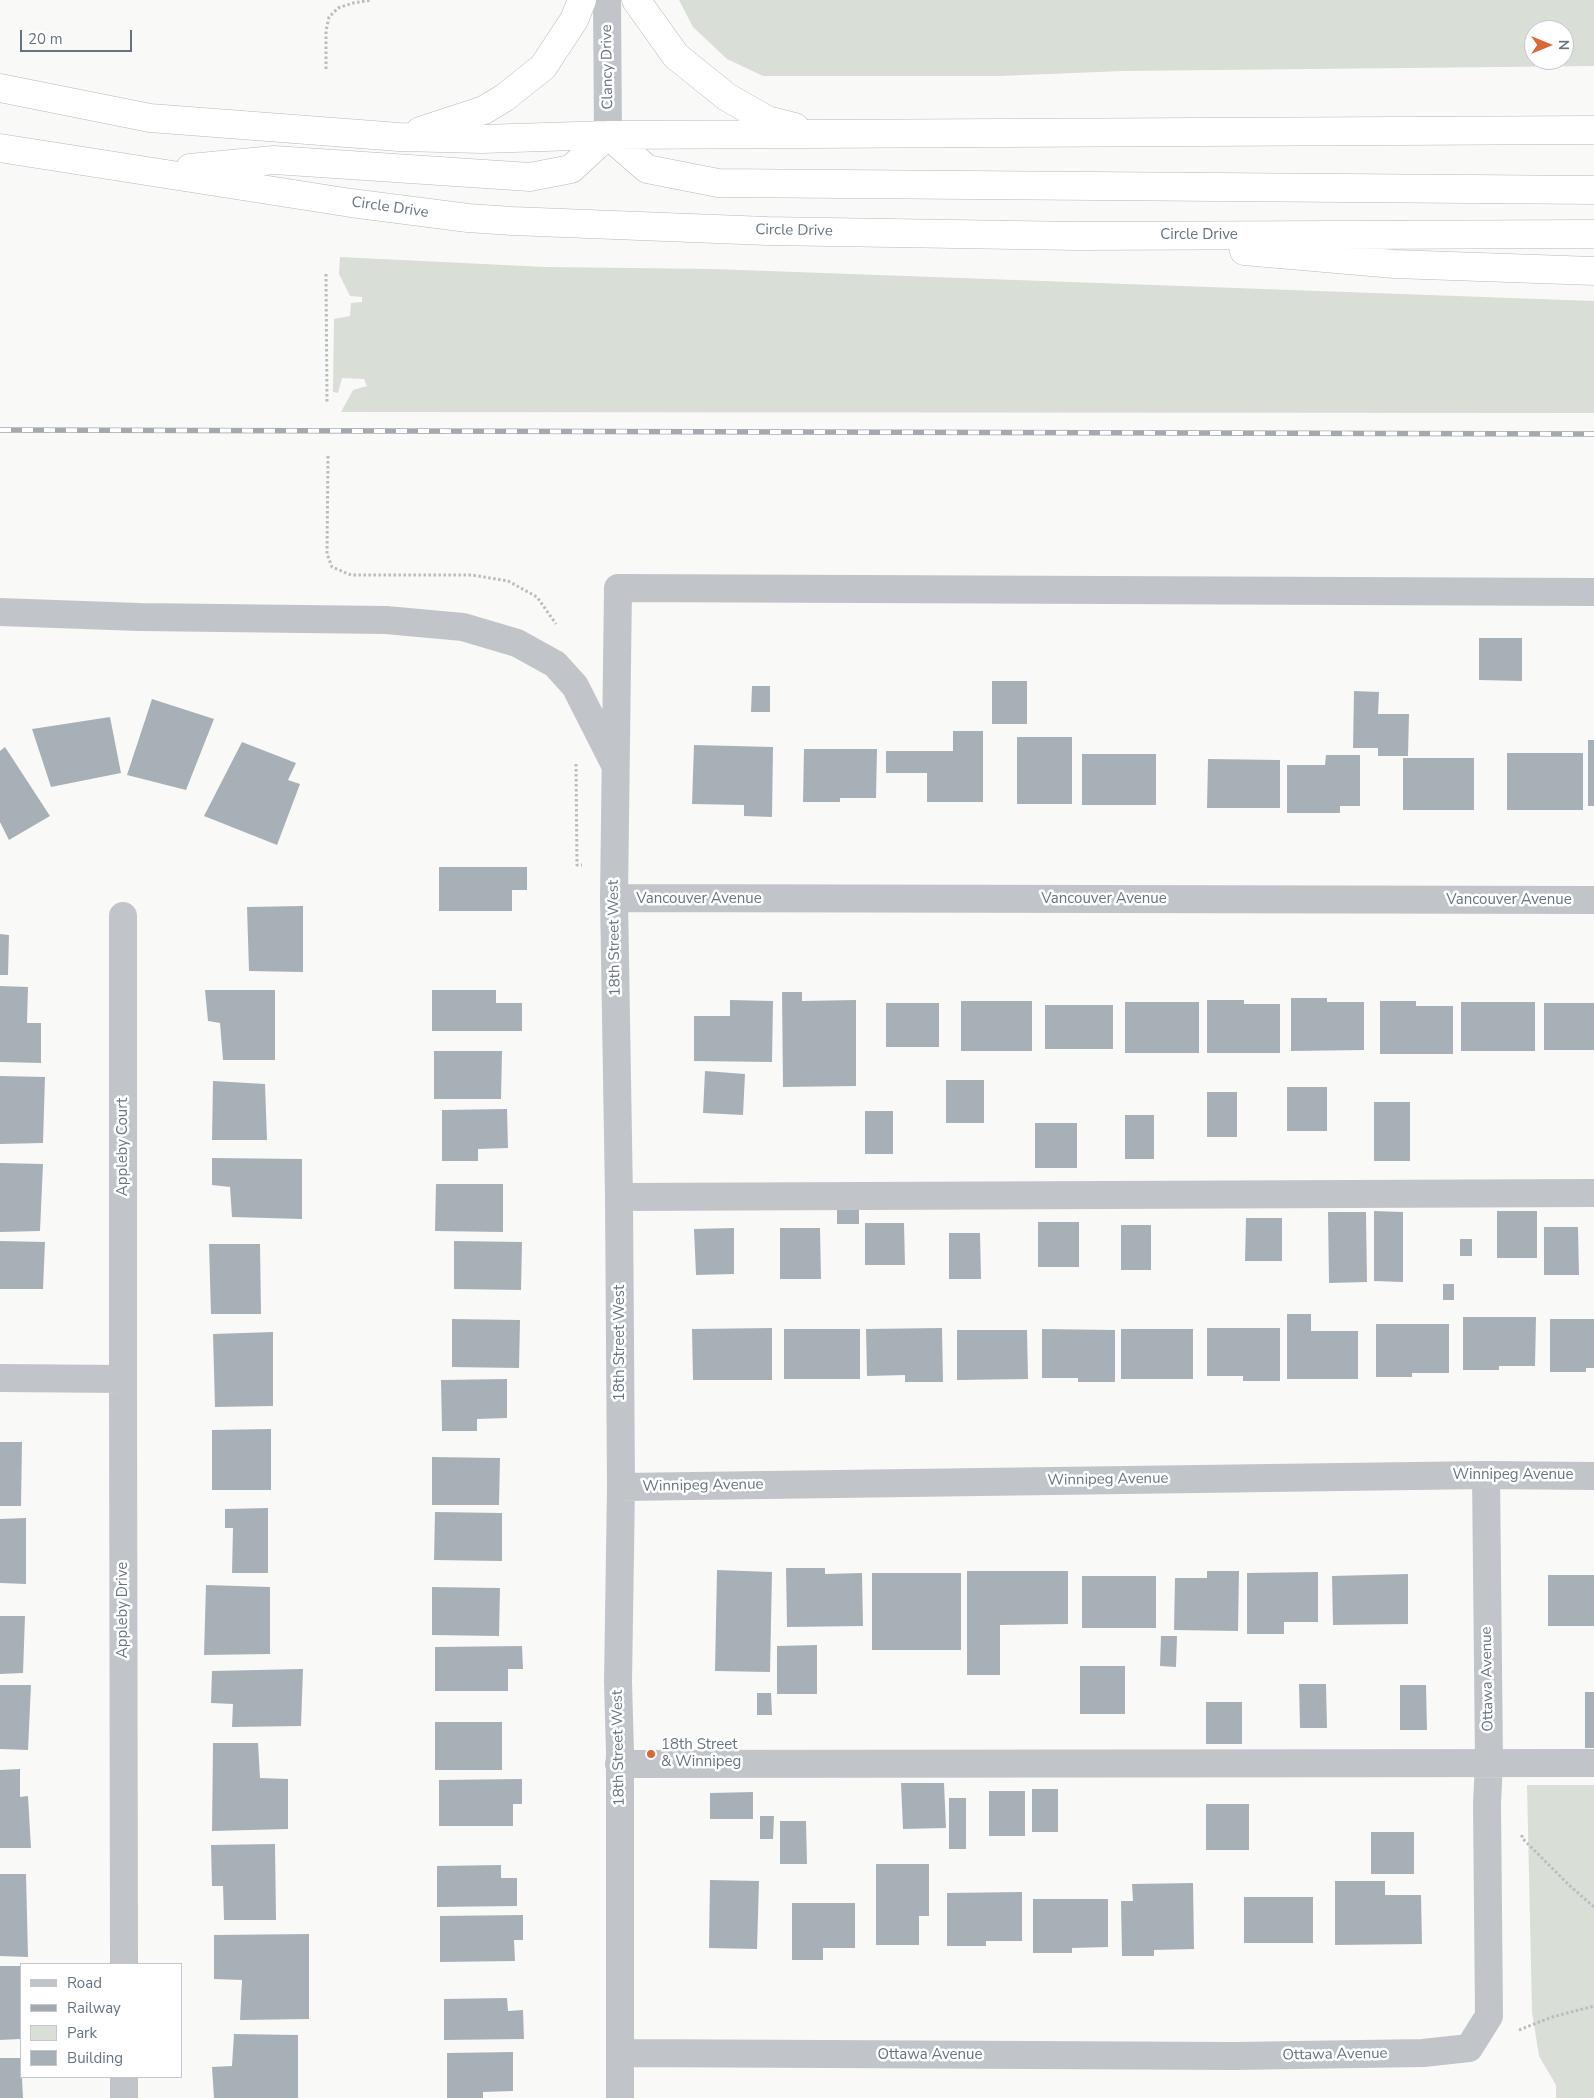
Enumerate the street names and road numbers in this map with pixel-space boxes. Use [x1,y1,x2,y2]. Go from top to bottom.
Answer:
street label: Clancy Drive [598,24,618,110]
street label: Circle Drive [350,194,430,222]
street label: Circle Drive [755,221,833,241]
street label: Circle Drive [1160,226,1238,244]
street label: 18th Street West [605,880,625,996]
street label: Vancouver Avenue [636,890,762,908]
street label: Vancouver Avenue [1041,890,1167,908]
street label: Vancouver Avenue [1446,891,1572,909]
street label: Appleby Court [114,1098,132,1196]
street label: 18th Street West [611,1285,629,1401]
street label: Winnipeg Avenue [1453,1466,1573,1484]
street label: Winnipeg Avenue [1047,1470,1169,1490]
street label: Winnipeg Avenue [642,1476,764,1496]
street label: Appleby Drive [114,1562,132,1658]
street label: Ottawa Avenue [1478,1626,1498,1732]
street label: 18th Street West [609,1690,629,1806]
street label: Ottawa Avenue [1282,2045,1388,2065]
street label: Ottawa Avenue [877,2046,983,2064]

